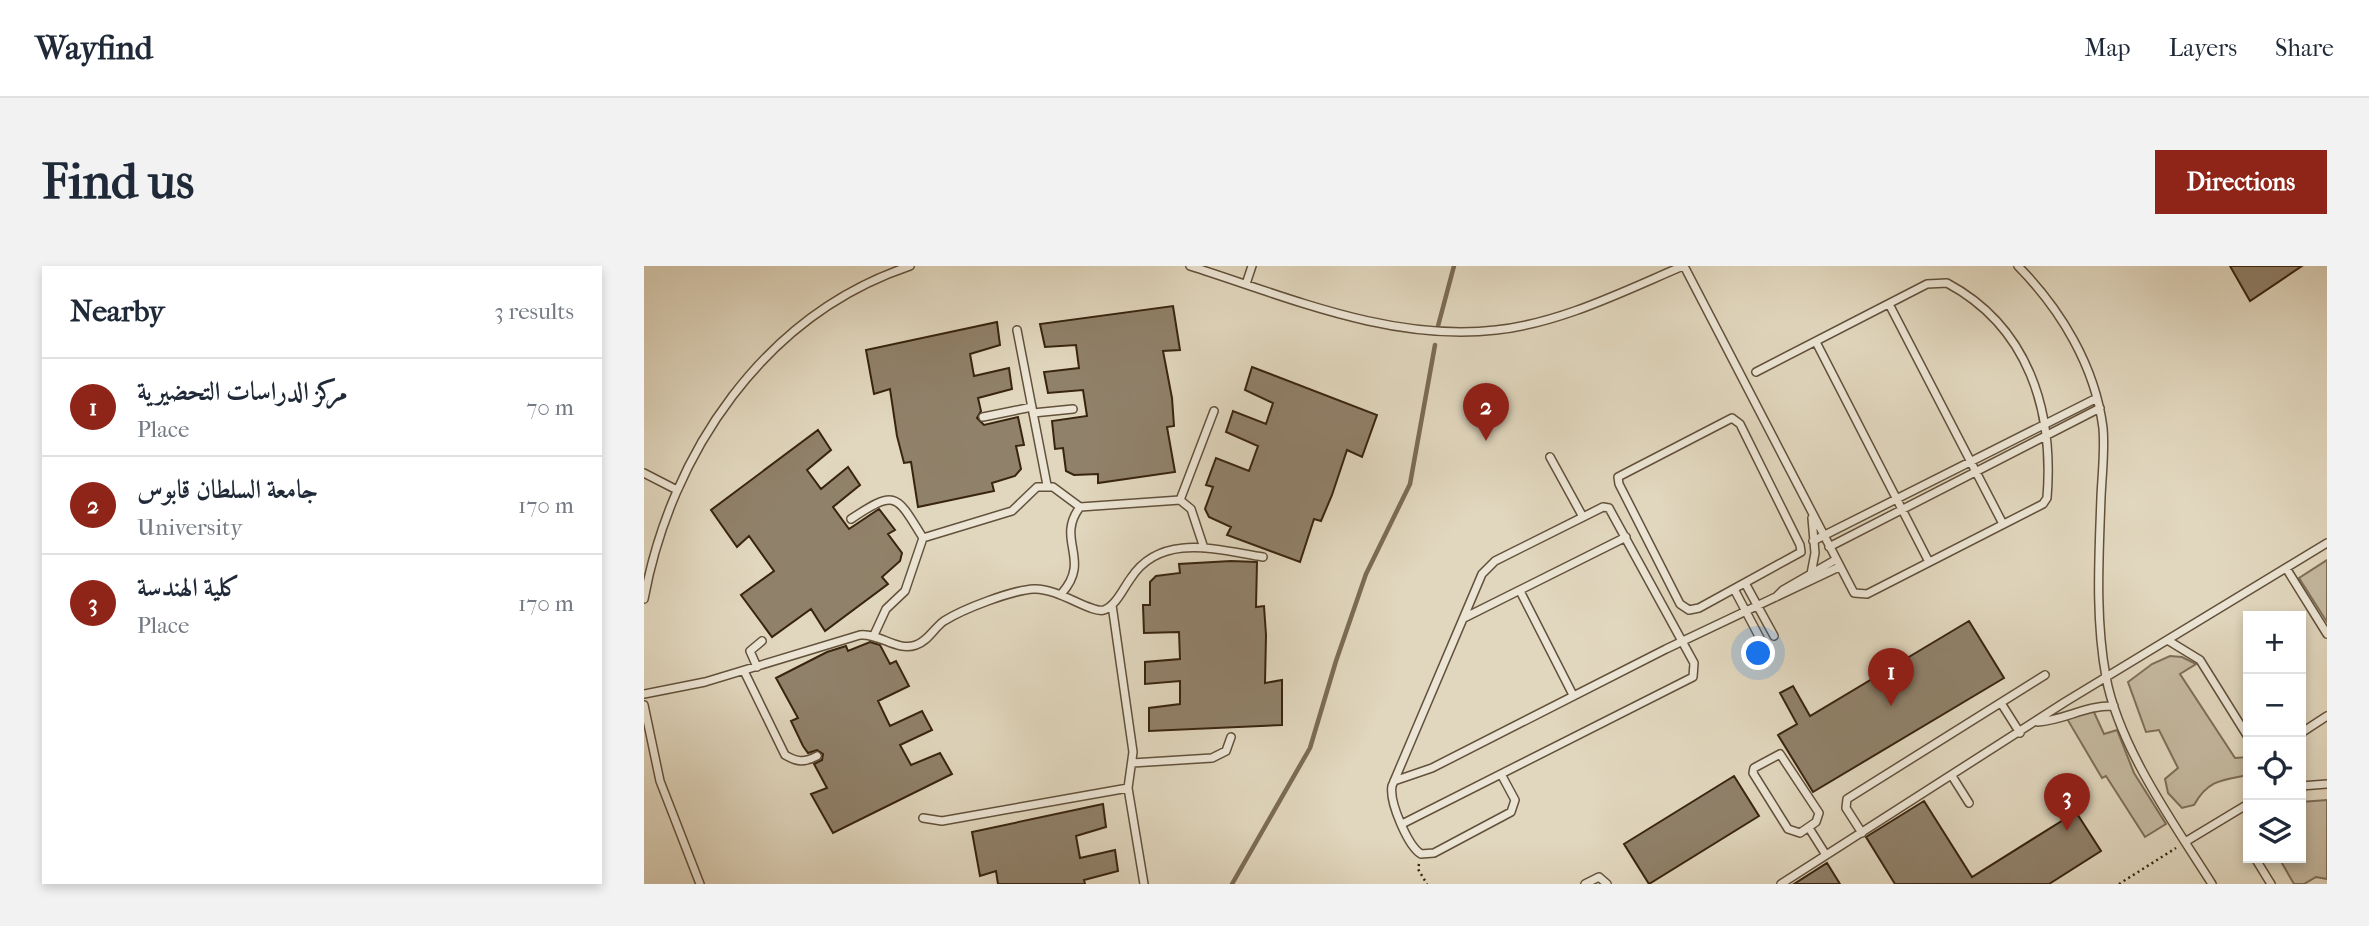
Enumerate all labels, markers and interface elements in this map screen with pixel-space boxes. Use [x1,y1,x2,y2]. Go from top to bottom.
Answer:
text: Wayfind [35,29,153,68]
text: Map [2085,34,2131,62]
text: Layers [2169,34,2237,62]
text: Share [2275,34,2334,62]
button: Directions [2155,150,2327,214]
text: Find us [42,153,194,211]
text: Nearby [70,294,165,329]
text: 3 results [494,298,574,325]
text: مركز الدراسات التحضيرية [137,376,347,407]
pin: 2 [1463,383,1509,441]
text: 1 [89,394,97,421]
text: 70 m [526,394,574,421]
text: Place [137,416,189,443]
text: جامعة السلطان قابوس [137,474,318,505]
text: 2 [87,492,99,519]
text: 170 m [518,492,574,519]
text: University [137,514,242,541]
text: كلية الهندسة [137,572,240,603]
text: 3 [88,590,98,617]
text: 170 m [518,590,574,617]
map controls [2243,611,2306,863]
button: + [2243,611,2306,674]
text: Place [137,612,189,639]
your location [1741,636,1775,670]
pin: 1 [1868,648,1914,706]
button: − [2243,674,2306,737]
button: locate [2243,737,2306,800]
pin: 3 [2044,773,2090,831]
button: layers [2243,800,2306,863]

